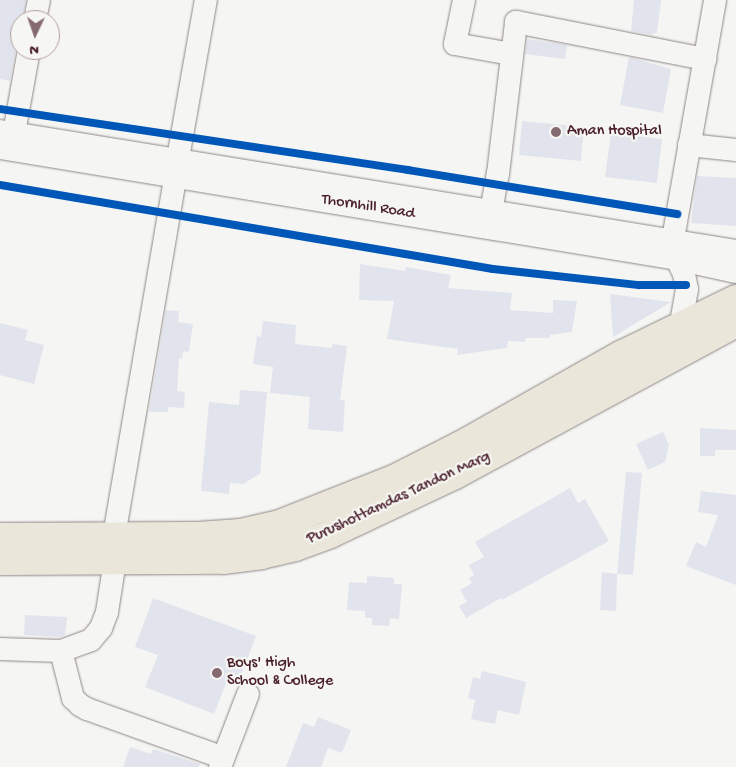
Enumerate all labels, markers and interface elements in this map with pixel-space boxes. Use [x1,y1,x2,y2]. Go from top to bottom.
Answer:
north arrow [10,10,60,60]
text: N [29,41,39,58]
place label: Aman Hospital [567,122,662,142]
marker: Aman Hospital [549,125,563,139]
street label: Thornhill Road [320,191,416,225]
street label: Purushottamdas Tandon Marg [304,448,494,550]
place label: Boys' High School & College [227,654,333,692]
marker: Boys' High School & College [211,667,223,679]

